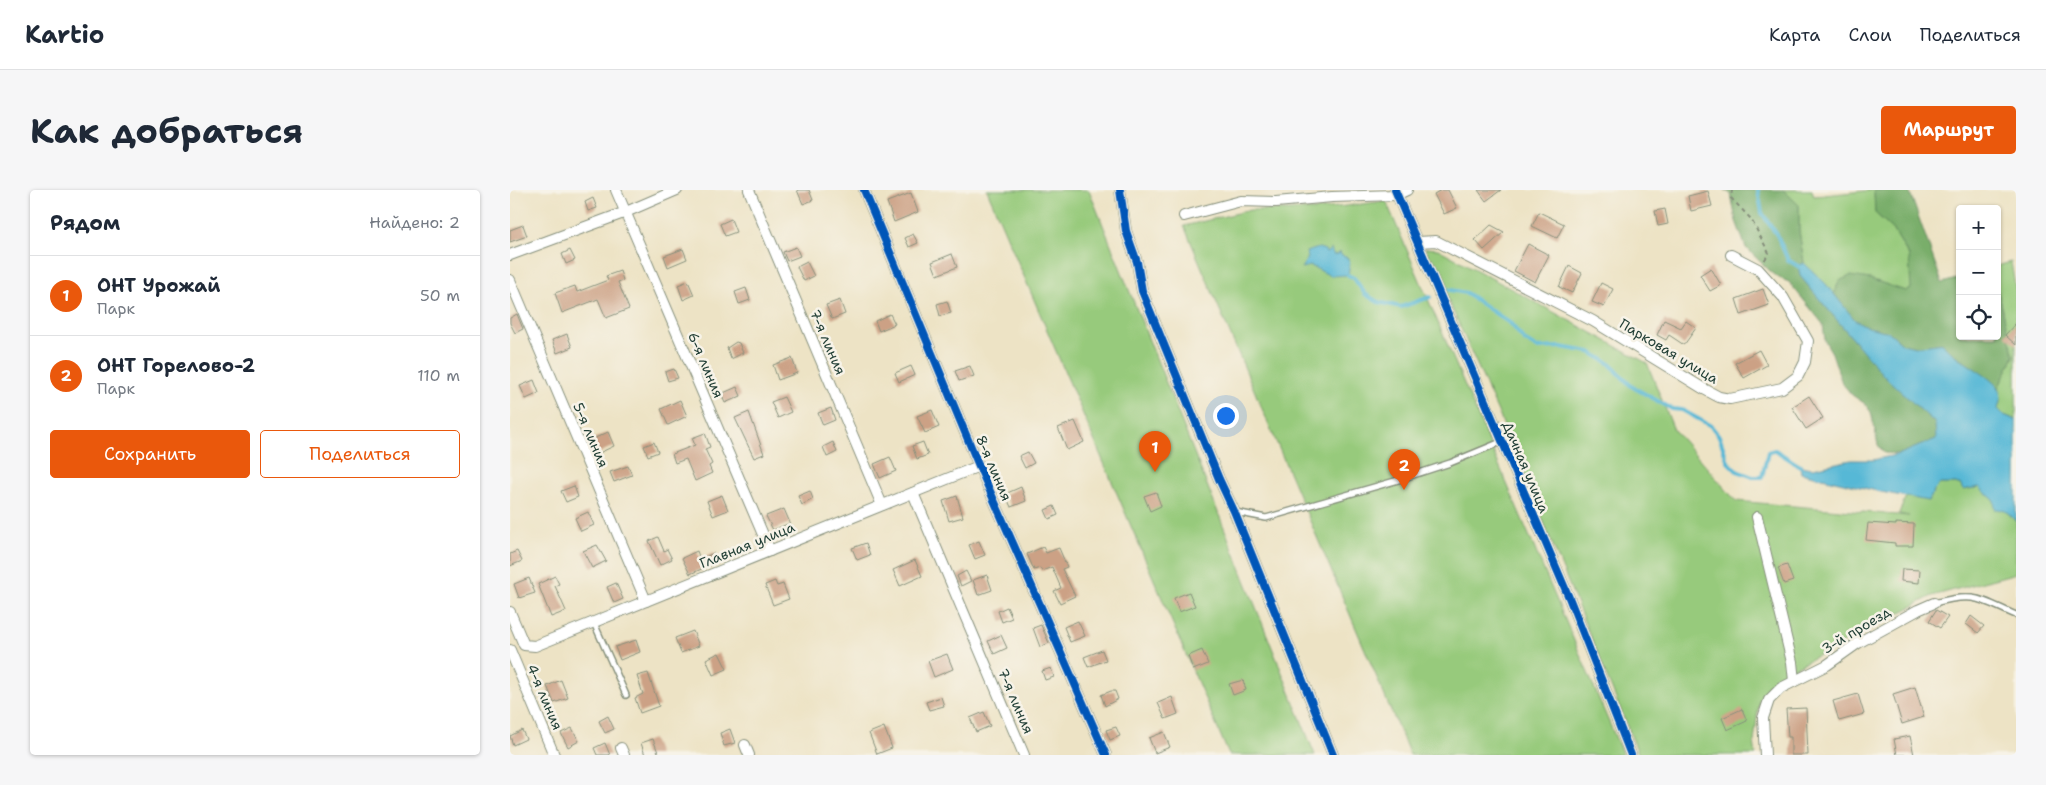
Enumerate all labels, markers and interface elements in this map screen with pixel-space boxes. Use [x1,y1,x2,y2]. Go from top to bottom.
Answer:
text: Kartio [25,19,104,51]
text: Карта [1769,23,1820,47]
text: Слои [1848,23,1892,47]
text: Поделиться [1920,23,2021,47]
button: Маршрут [1881,106,2016,154]
text: Как добраться [30,107,303,154]
map controls [1956,205,2001,340]
button: + [1956,205,2001,250]
text: Рядом [50,209,120,237]
text: Найдено: 2 [369,212,460,233]
button: − [1956,250,2001,295]
text: ОНТ Урожай [97,273,220,298]
text: 1 [62,285,70,306]
text: 50 m [420,285,460,306]
button: locate [1956,295,2001,340]
text: Парк [97,298,135,319]
street label: 7-я линия [806,307,850,377]
street label: Парковая улица [1616,314,1722,388]
street label: 6-я линия [684,329,728,401]
text: ОНТ Горелово-2 [97,353,255,378]
text: 2 [60,365,72,386]
text: 110 m [417,365,460,386]
text: Парк [97,378,135,399]
street label: 5-я линия [569,400,613,470]
your location [1213,403,1239,429]
street label: Дачная улица [1499,418,1554,516]
button: Сохранить [50,430,250,478]
button: Поделиться [260,430,460,478]
pin: 1 [1139,431,1171,472]
street label: 8-я линия [972,432,1016,504]
pin: 2 [1388,449,1420,490]
street label: Главная улица [697,518,798,572]
street label: 3-й проезд [1818,602,1894,658]
street label: 4-я линия [523,661,567,733]
street label: 7-я линия [994,666,1038,736]

